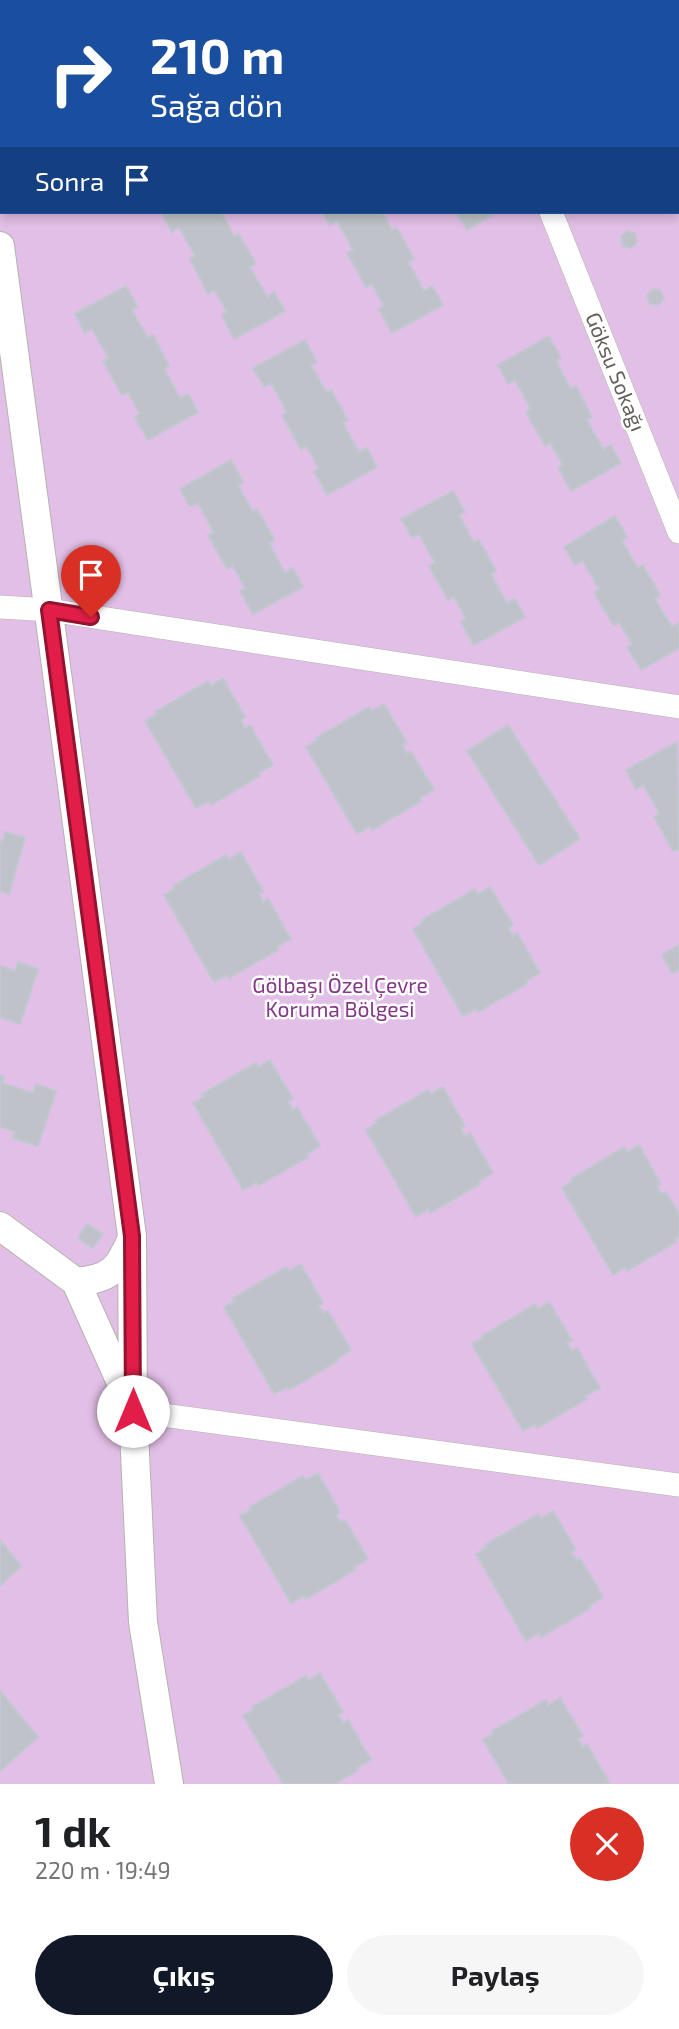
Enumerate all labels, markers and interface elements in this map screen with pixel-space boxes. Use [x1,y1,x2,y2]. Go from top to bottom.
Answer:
text: 210 m [150,25,284,84]
icon: right [35,28,126,119]
text: Sağa dön [150,85,283,123]
icon: arrive [118,161,156,199]
text: Sonra [35,165,104,196]
street label: Göksu Sokağı [581,308,652,435]
pin [61,545,121,617]
icon: arrive [72,556,110,594]
park label: Gölbaşı Özel Çevre Koruma Bölgesi [252,972,428,1021]
position arrow [96,1374,170,1448]
text: 1 dk [35,1805,111,1855]
button: close [570,1807,644,1881]
text: 220 m · 19:49 [35,1856,171,1884]
button: Çıkış [35,1935,333,2015]
button: Paylaş [347,1935,644,2015]

